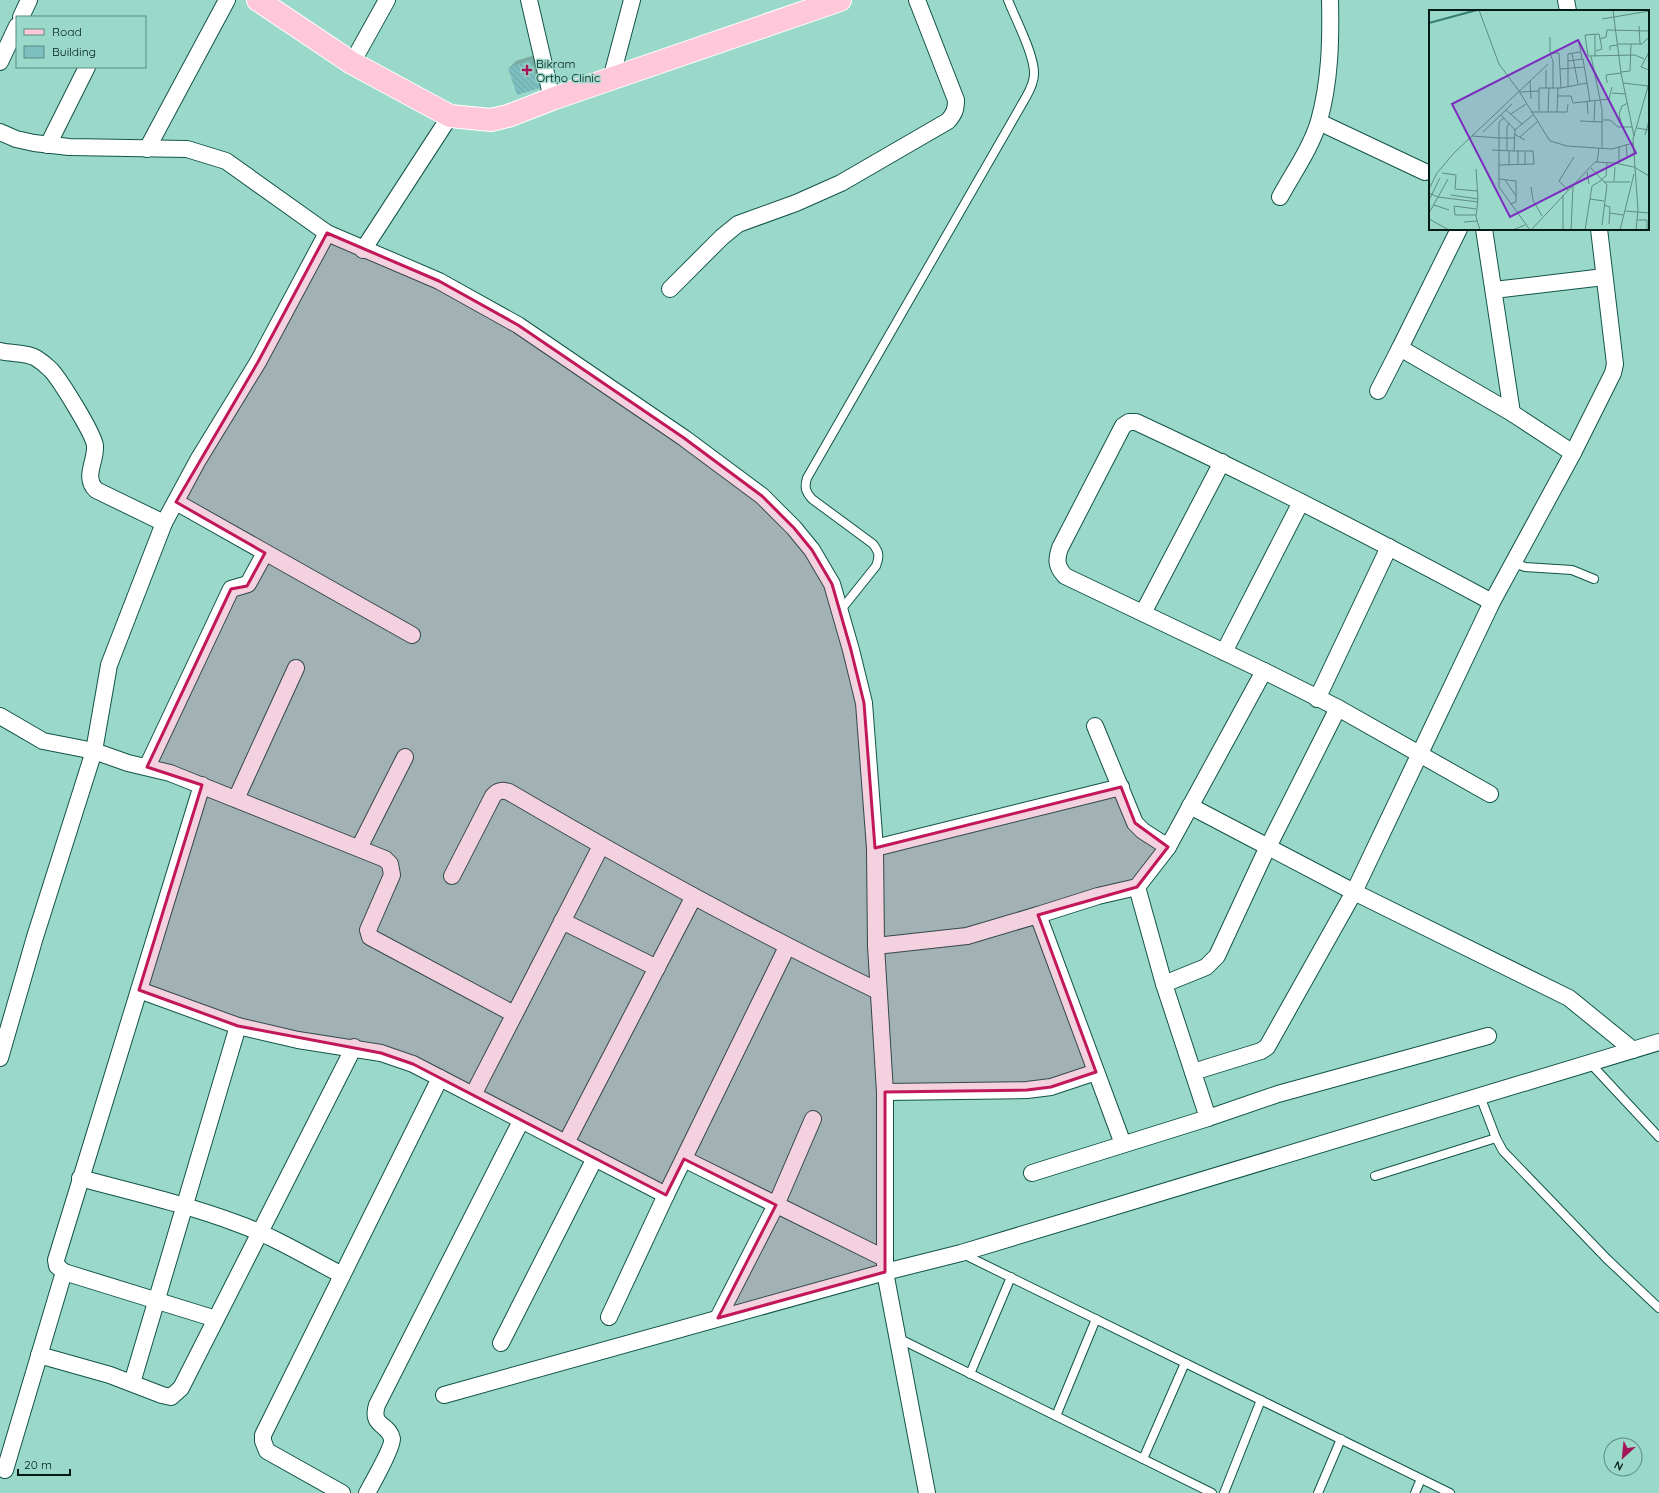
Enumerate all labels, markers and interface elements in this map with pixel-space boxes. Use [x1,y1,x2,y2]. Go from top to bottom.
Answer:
inset map [1429,10,1649,230]
legend [16,16,146,68]
text: Road [52,24,82,39]
text: Building [52,44,96,59]
place label: Bikram Ortho Clinic [536,56,600,85]
marker: Bikram Ortho Clinic [521,64,533,76]
north arrow [1603,1437,1643,1477]
scale bar [18,1451,70,1477]
text: 20 m [24,1457,52,1472]
text: N [1612,1458,1625,1474]

